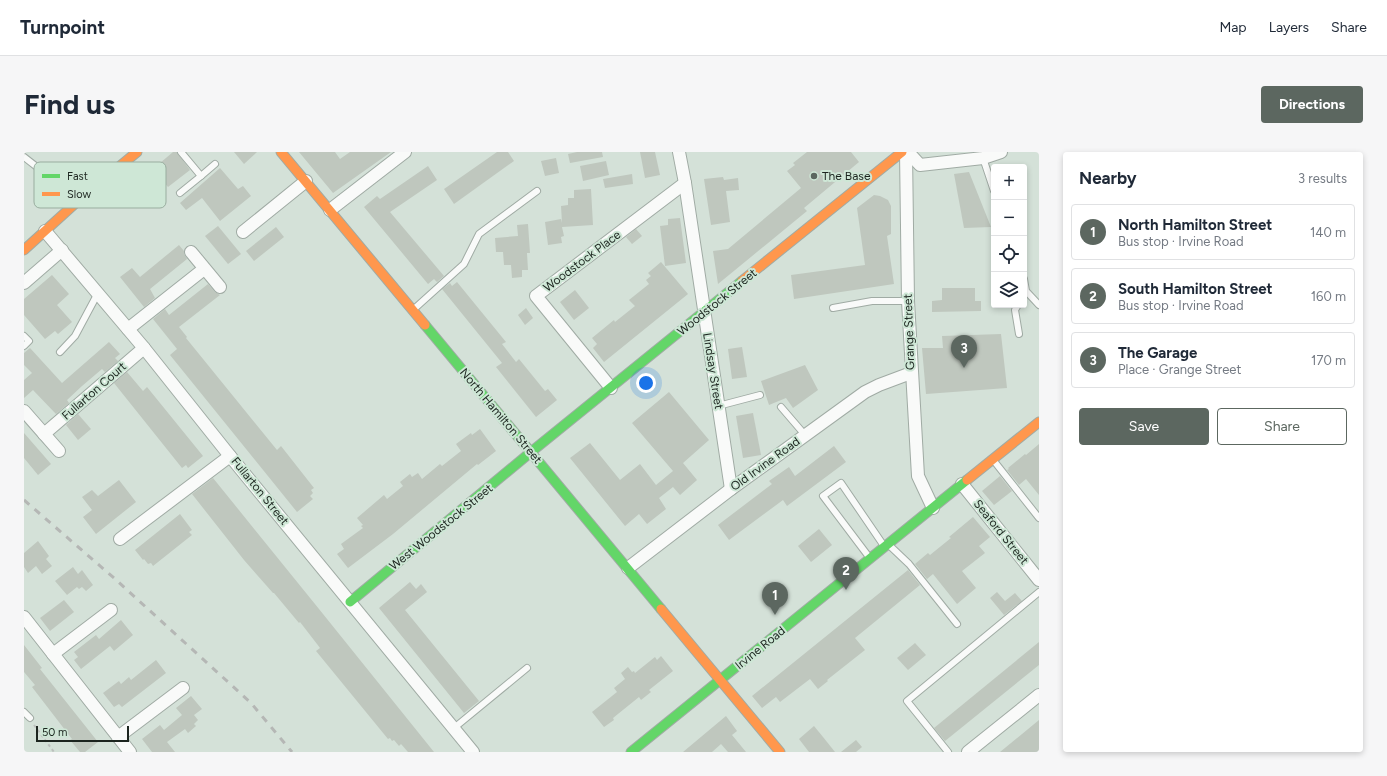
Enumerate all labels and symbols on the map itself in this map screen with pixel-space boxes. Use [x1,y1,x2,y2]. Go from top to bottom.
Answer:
legend [34,162,166,208]
place label: The Base [822,169,871,183]
text: Fast [67,170,88,183]
marker: The Base [809,171,819,181]
text: Slow [67,188,91,201]
street label: Woodstock Place [541,227,624,295]
street label: Woodstock Street [675,265,760,338]
street label: Grange Street [901,293,917,370]
street label: Lindsay Street [700,332,726,411]
pin: 3 [951,335,977,368]
street label: Fullarton Court [59,359,129,423]
street label: North Hamilton Street [457,366,545,467]
your location [636,373,656,393]
street label: Old Irvine Road [728,434,802,494]
street label: Fullarton Street [228,454,292,528]
street label: West Woodstock Street [387,481,496,573]
street label: Seaford Street [971,497,1032,567]
pin: 2 [833,557,859,590]
pin: 1 [762,582,788,615]
street label: Irvine Road [732,624,788,672]
scale bar [36,724,129,743]

